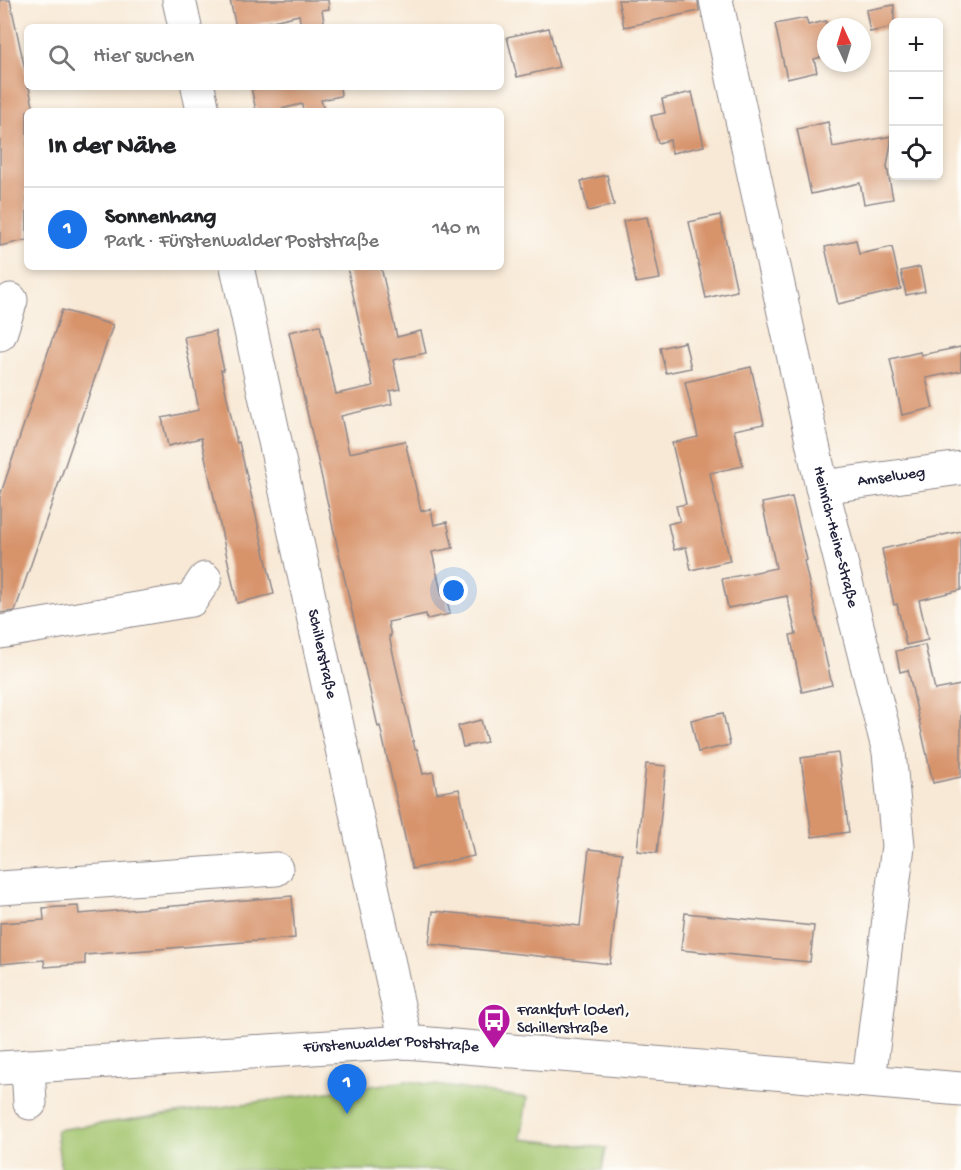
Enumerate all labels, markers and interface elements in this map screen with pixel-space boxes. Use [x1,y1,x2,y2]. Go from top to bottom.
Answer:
north arrow [817,18,871,72]
map controls [889,18,943,180]
button: + [889,18,943,72]
search box [24,24,504,90]
icon: search [45,41,78,74]
text: Hier suchen [93,44,194,70]
button: − [889,72,943,126]
button: locate [889,126,943,180]
text: In der Nähe [48,132,176,163]
text: Sonnenhang [105,205,216,231]
text: 1 [63,218,72,241]
text: 140 m [432,218,480,241]
text: Park · Fürstenwalder Poststraße [105,231,379,254]
street label: Amselweg [856,463,926,492]
street label: Heinrich-Heine-Straße [808,465,862,610]
your location [439,576,468,605]
street label: Schillerstraße [302,607,340,701]
bus stop icon: Frankfurt (Oder), Schillerstraße [476,1002,512,1049]
place label: Frankfurt (Oder), Schillerstraße [516,1002,630,1039]
street label: Fürstenwalder Poststraße [302,1032,481,1058]
pin: 1 [328,1064,366,1114]

